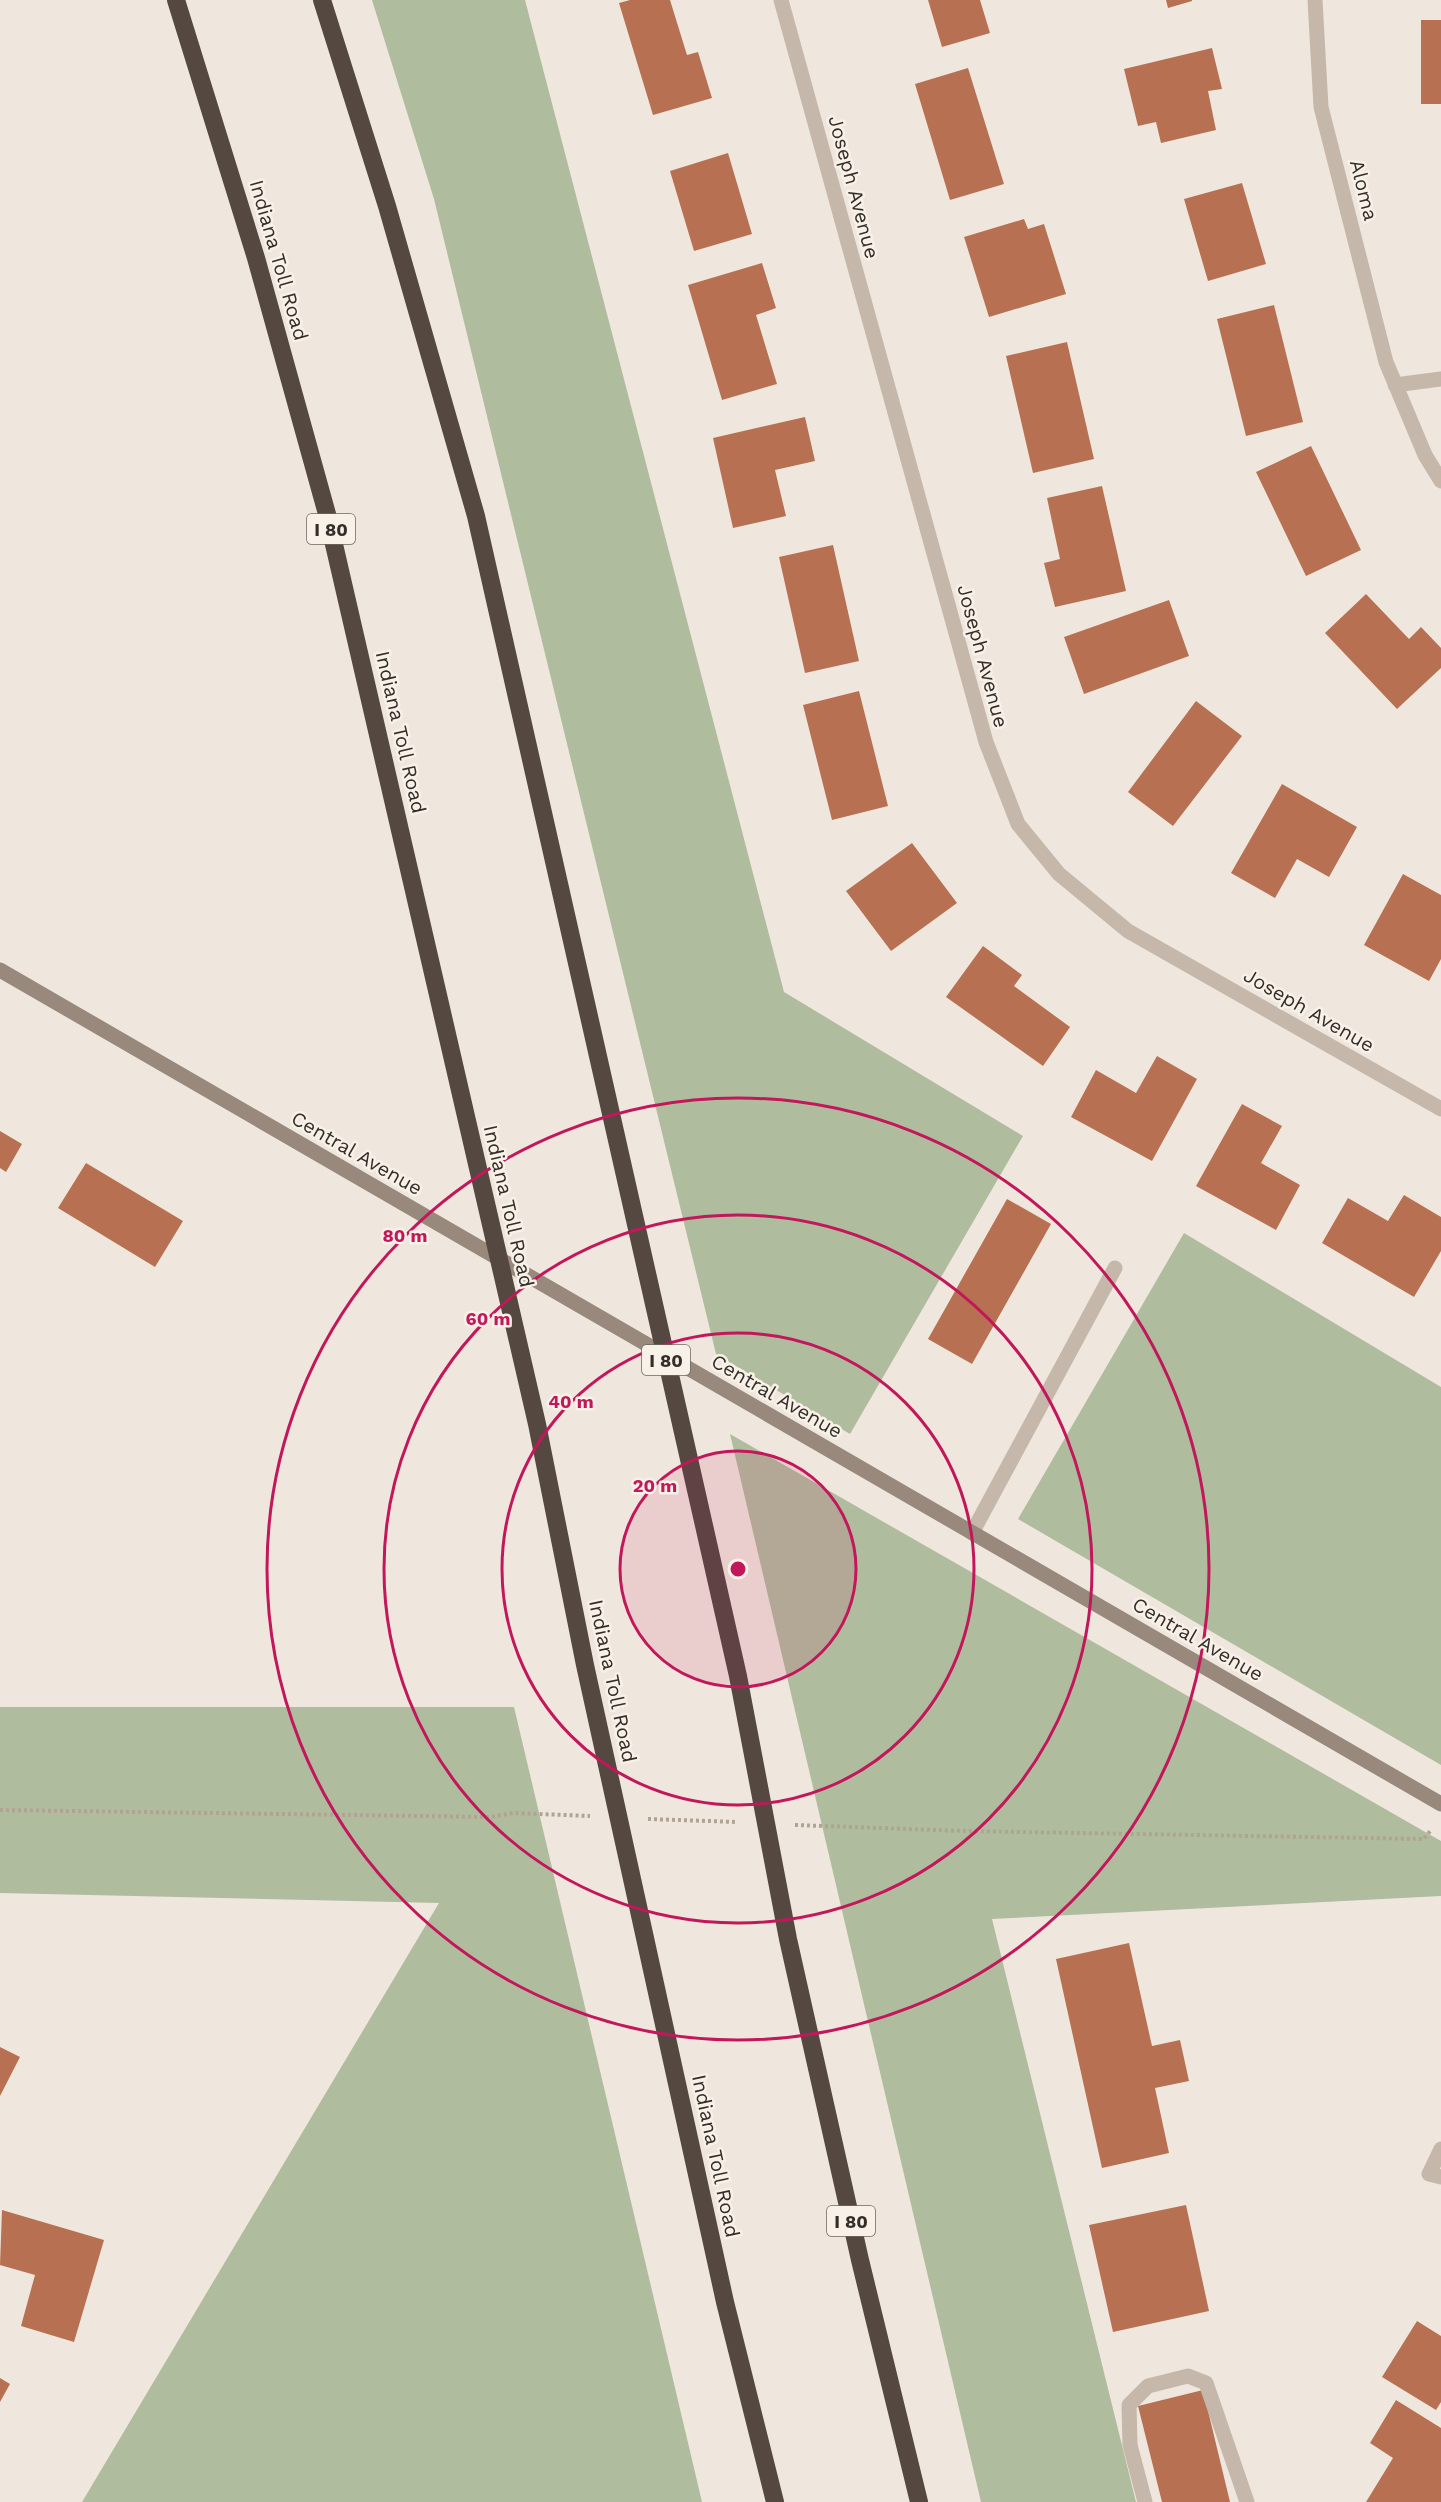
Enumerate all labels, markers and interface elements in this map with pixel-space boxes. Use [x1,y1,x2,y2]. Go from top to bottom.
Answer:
street label: Joseph Avenue [823,113,885,261]
street label: Aloma [1345,157,1383,223]
street label: Indiana Toll Road [245,177,313,343]
road number: I 80 [307,514,355,544]
street label: Joseph Avenue [952,582,1014,730]
street label: Indiana Toll Road [371,648,431,816]
street label: Joseph Avenue [1239,963,1379,1057]
street label: Central Avenue [287,1106,427,1200]
street label: Indiana Toll Road [479,1122,539,1290]
text: 80 m [383,1225,427,1246]
text: 60 m [466,1308,510,1329]
road number: I 80 [642,1345,690,1375]
street label: Central Avenue [707,1349,847,1443]
text: 40 m [548,1391,594,1412]
text: 20 m [633,1475,677,1496]
centre of rings [728,1559,748,1579]
street label: Central Avenue [1128,1592,1268,1686]
street label: Indiana Toll Road [584,1597,642,1765]
street label: Indiana Toll Road [687,2072,745,2240]
road number: I 80 [827,2206,875,2236]

